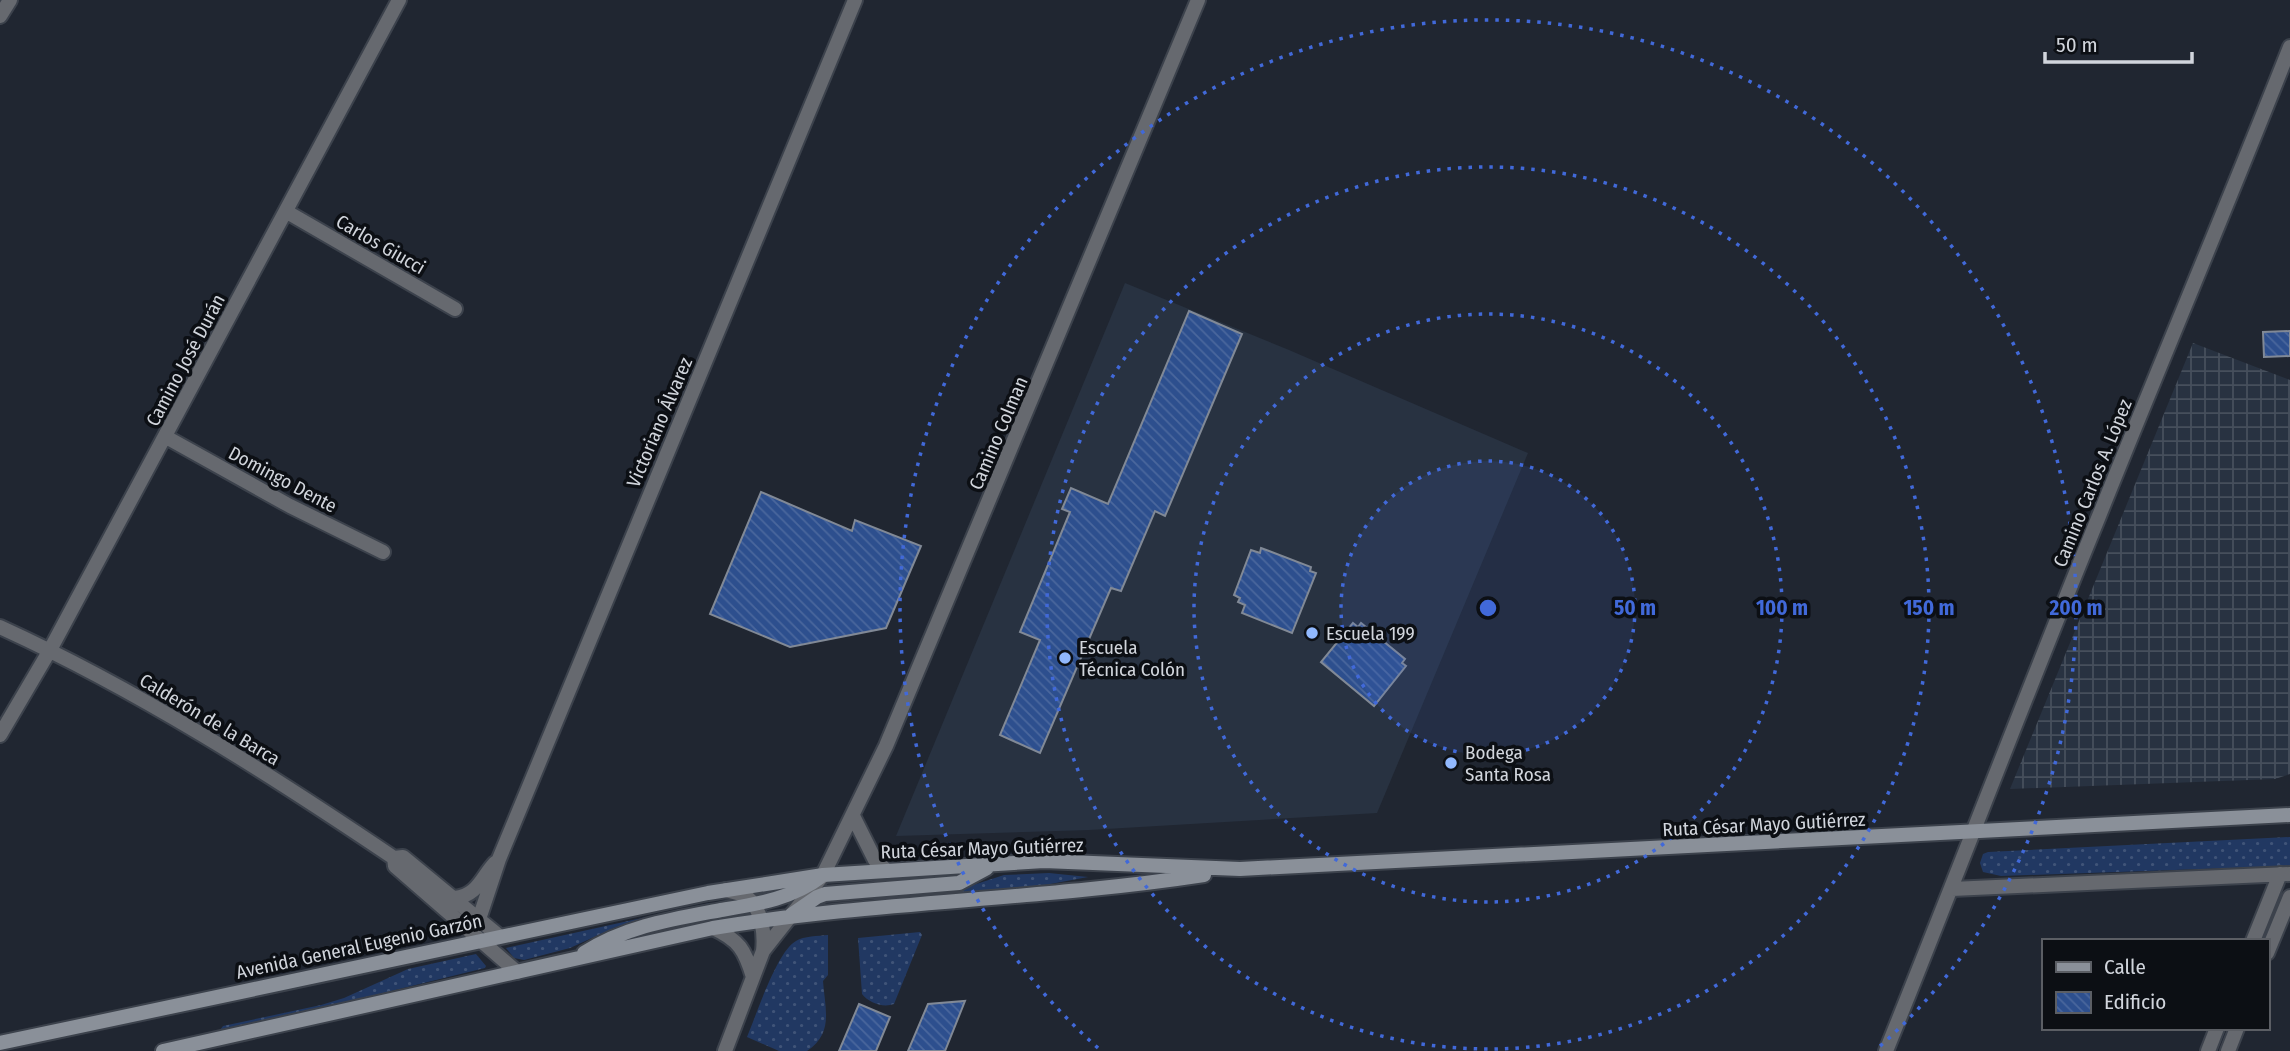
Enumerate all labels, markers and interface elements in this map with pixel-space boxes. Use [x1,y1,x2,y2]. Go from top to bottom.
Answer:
scale bar [2045,21,2192,65]
text: 50 m [2056,32,2098,58]
street label: Carlos Giucci [332,210,429,279]
street label: Camino José Durán [141,290,230,430]
street label: Victoriano Álvarez [622,353,697,491]
street label: Camino Colman [964,373,1033,493]
street label: Camino Carlos A. López [2048,395,2137,570]
street label: Domingo Dente [225,441,341,518]
text: 50 m [1614,595,1656,621]
text: 100 m [1756,595,1808,621]
text: 150 m [1903,595,1955,621]
text: 200 m [2048,595,2103,621]
centre of rings [1476,596,1500,620]
place label: Escuela 199 [1326,622,1415,645]
marker: Escuela 199 [1304,625,1320,641]
place label: Escuela Técnica Colón [1079,636,1185,681]
marker: Escuela Técnica Colón [1057,650,1073,666]
street label: Calderón de la Barca [135,669,284,770]
place label: Bodega Santa Rosa [1465,741,1551,786]
marker: Bodega Santa Rosa [1443,755,1459,771]
street label: Ruta César Mayo Gutiérrez [1662,808,1867,841]
street label: Ruta César Mayo Gutiérrez [880,833,1084,864]
street label: Avenida General Eugenio Garzón [234,909,484,984]
legend [2042,939,2269,1030]
text: Calle [2104,954,2146,980]
text: Edificio [2104,989,2166,1015]

